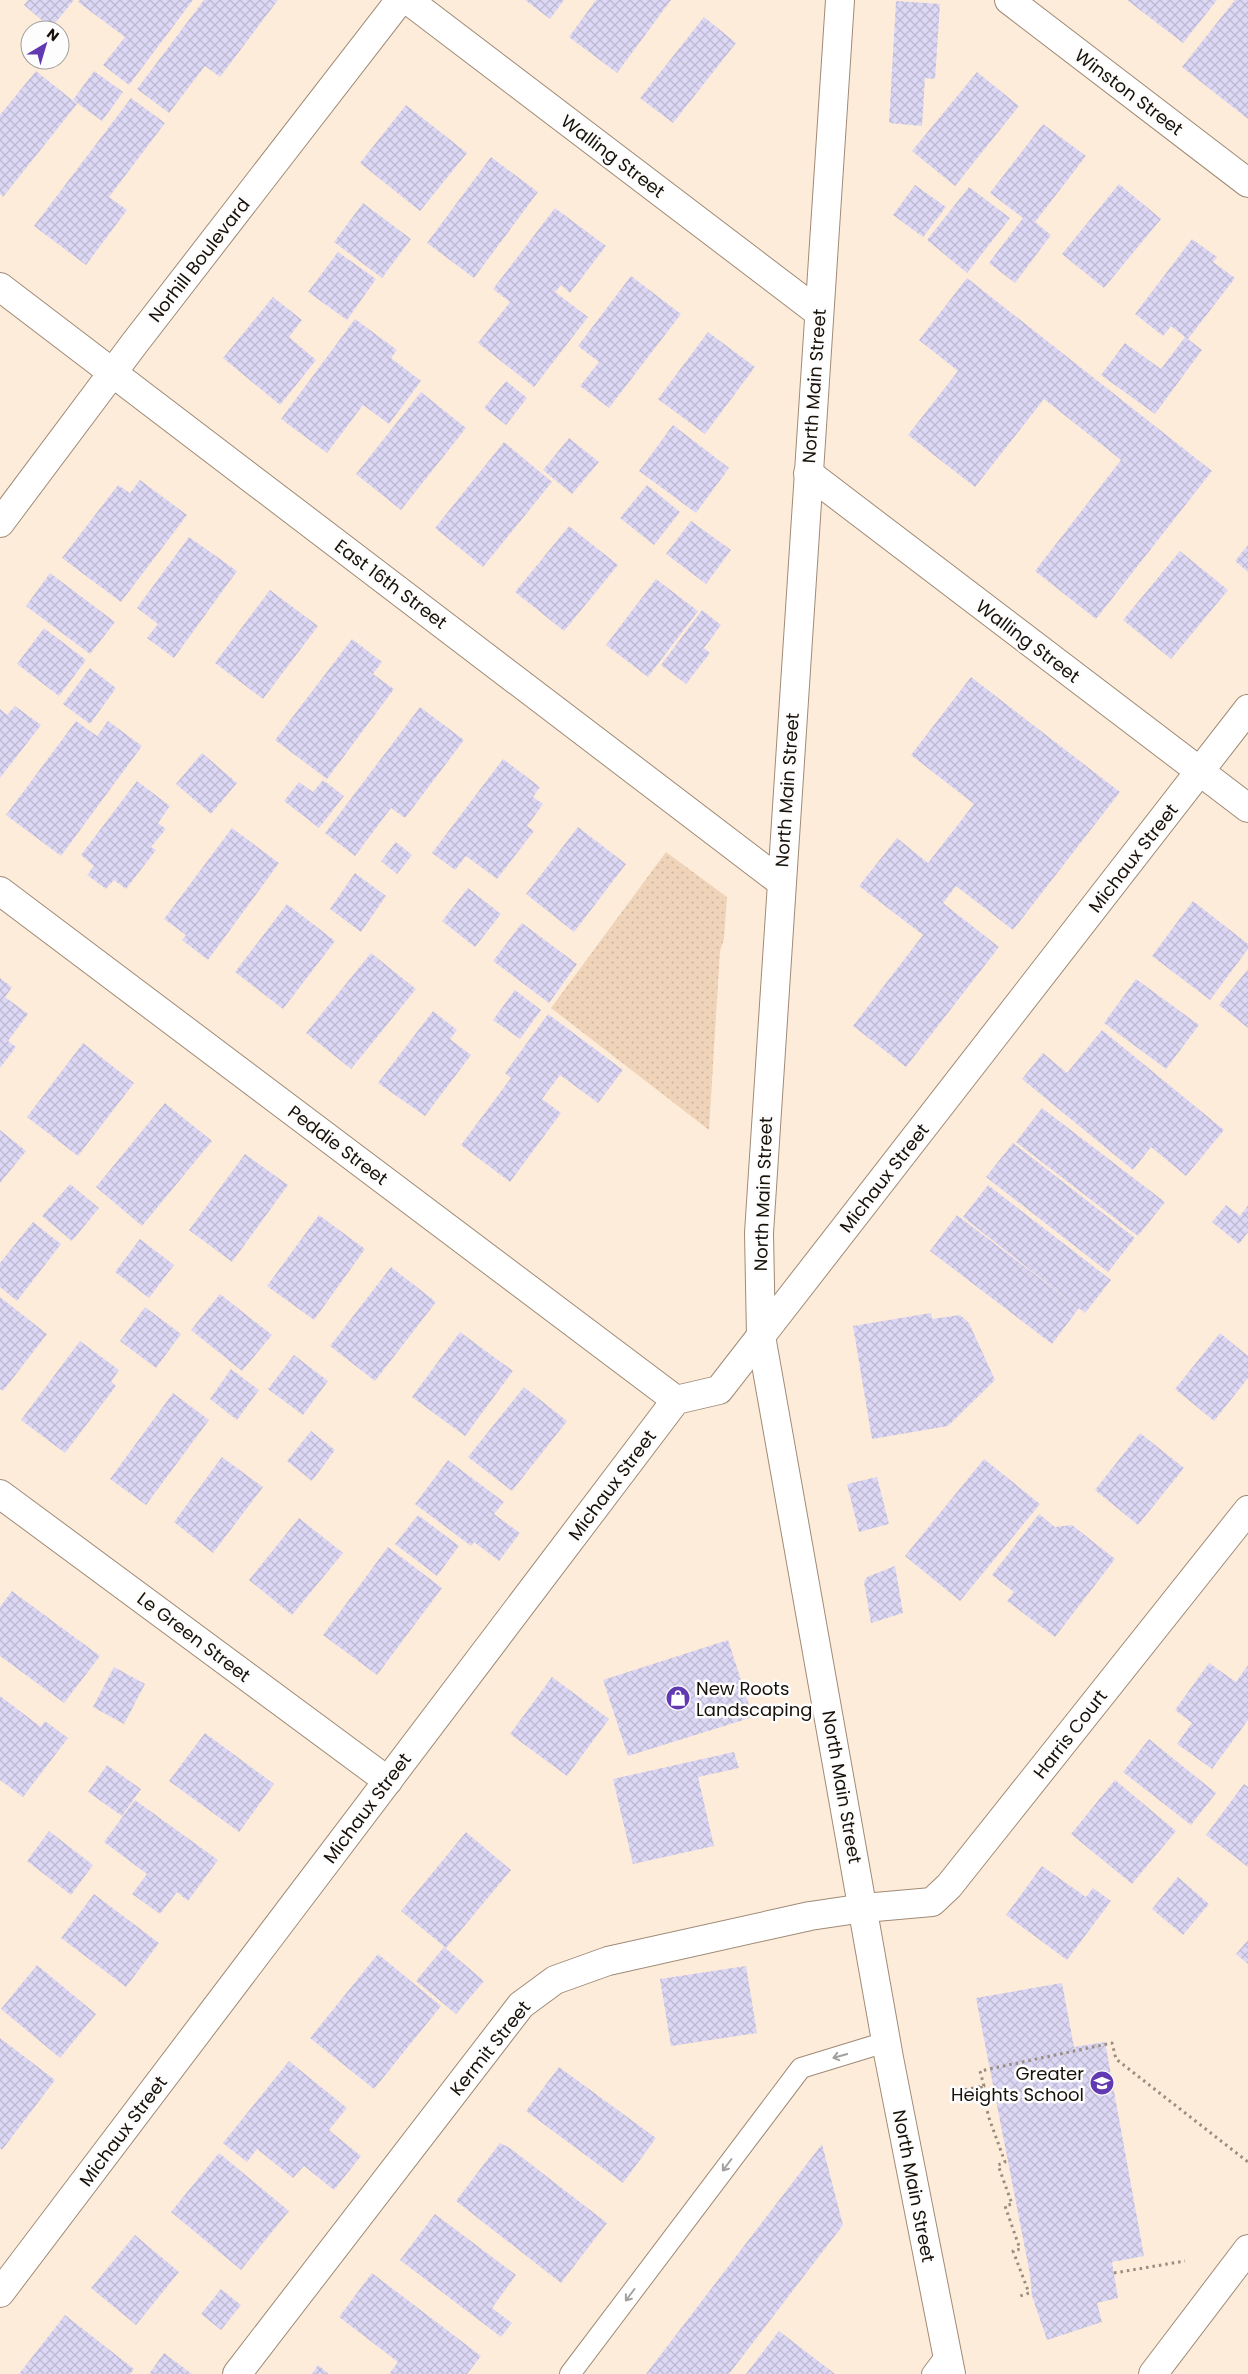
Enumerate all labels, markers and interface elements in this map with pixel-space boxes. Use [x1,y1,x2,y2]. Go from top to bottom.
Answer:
north arrow [20,20,70,70]
text: N [43,24,63,46]
street label: Winston Street [1070,43,1188,141]
street label: Walling Street [556,109,670,203]
street label: Norhill Boulevard [143,193,255,327]
street label: North Main Street [796,308,832,464]
street label: East 16th Street [330,533,452,635]
street label: Walling Street [971,594,1085,688]
street label: North Main Street [769,712,805,868]
street label: Michaux Street [1082,798,1184,918]
street label: Peddie Street [283,1099,393,1191]
street label: North Main Street [748,1116,778,1272]
street label: Michaux Street [833,1118,935,1238]
street label: Michaux Street [562,1425,662,1545]
street label: Le Green Street [132,1586,256,1688]
place label: New Roots Landscaping [696,1676,812,1722]
street label: Harris Court [1027,1684,1113,1784]
shop icon: New Roots Landscaping [665,1685,691,1711]
street label: North Main Street [816,1709,868,1865]
street label: Michaux Street [317,1748,417,1868]
street label: Kermit Street [444,1995,536,2101]
one-way arrow [832,2051,848,2061]
place label: Greater Heights School [951,2061,1084,2107]
school or university icon: Greater Heights School [1089,2070,1115,2096]
street label: Michaux Street [73,2071,173,2191]
street label: North Main Street [887,2108,941,2264]
one-way arrow [722,2158,733,2171]
one-way arrow [624,2288,635,2301]

